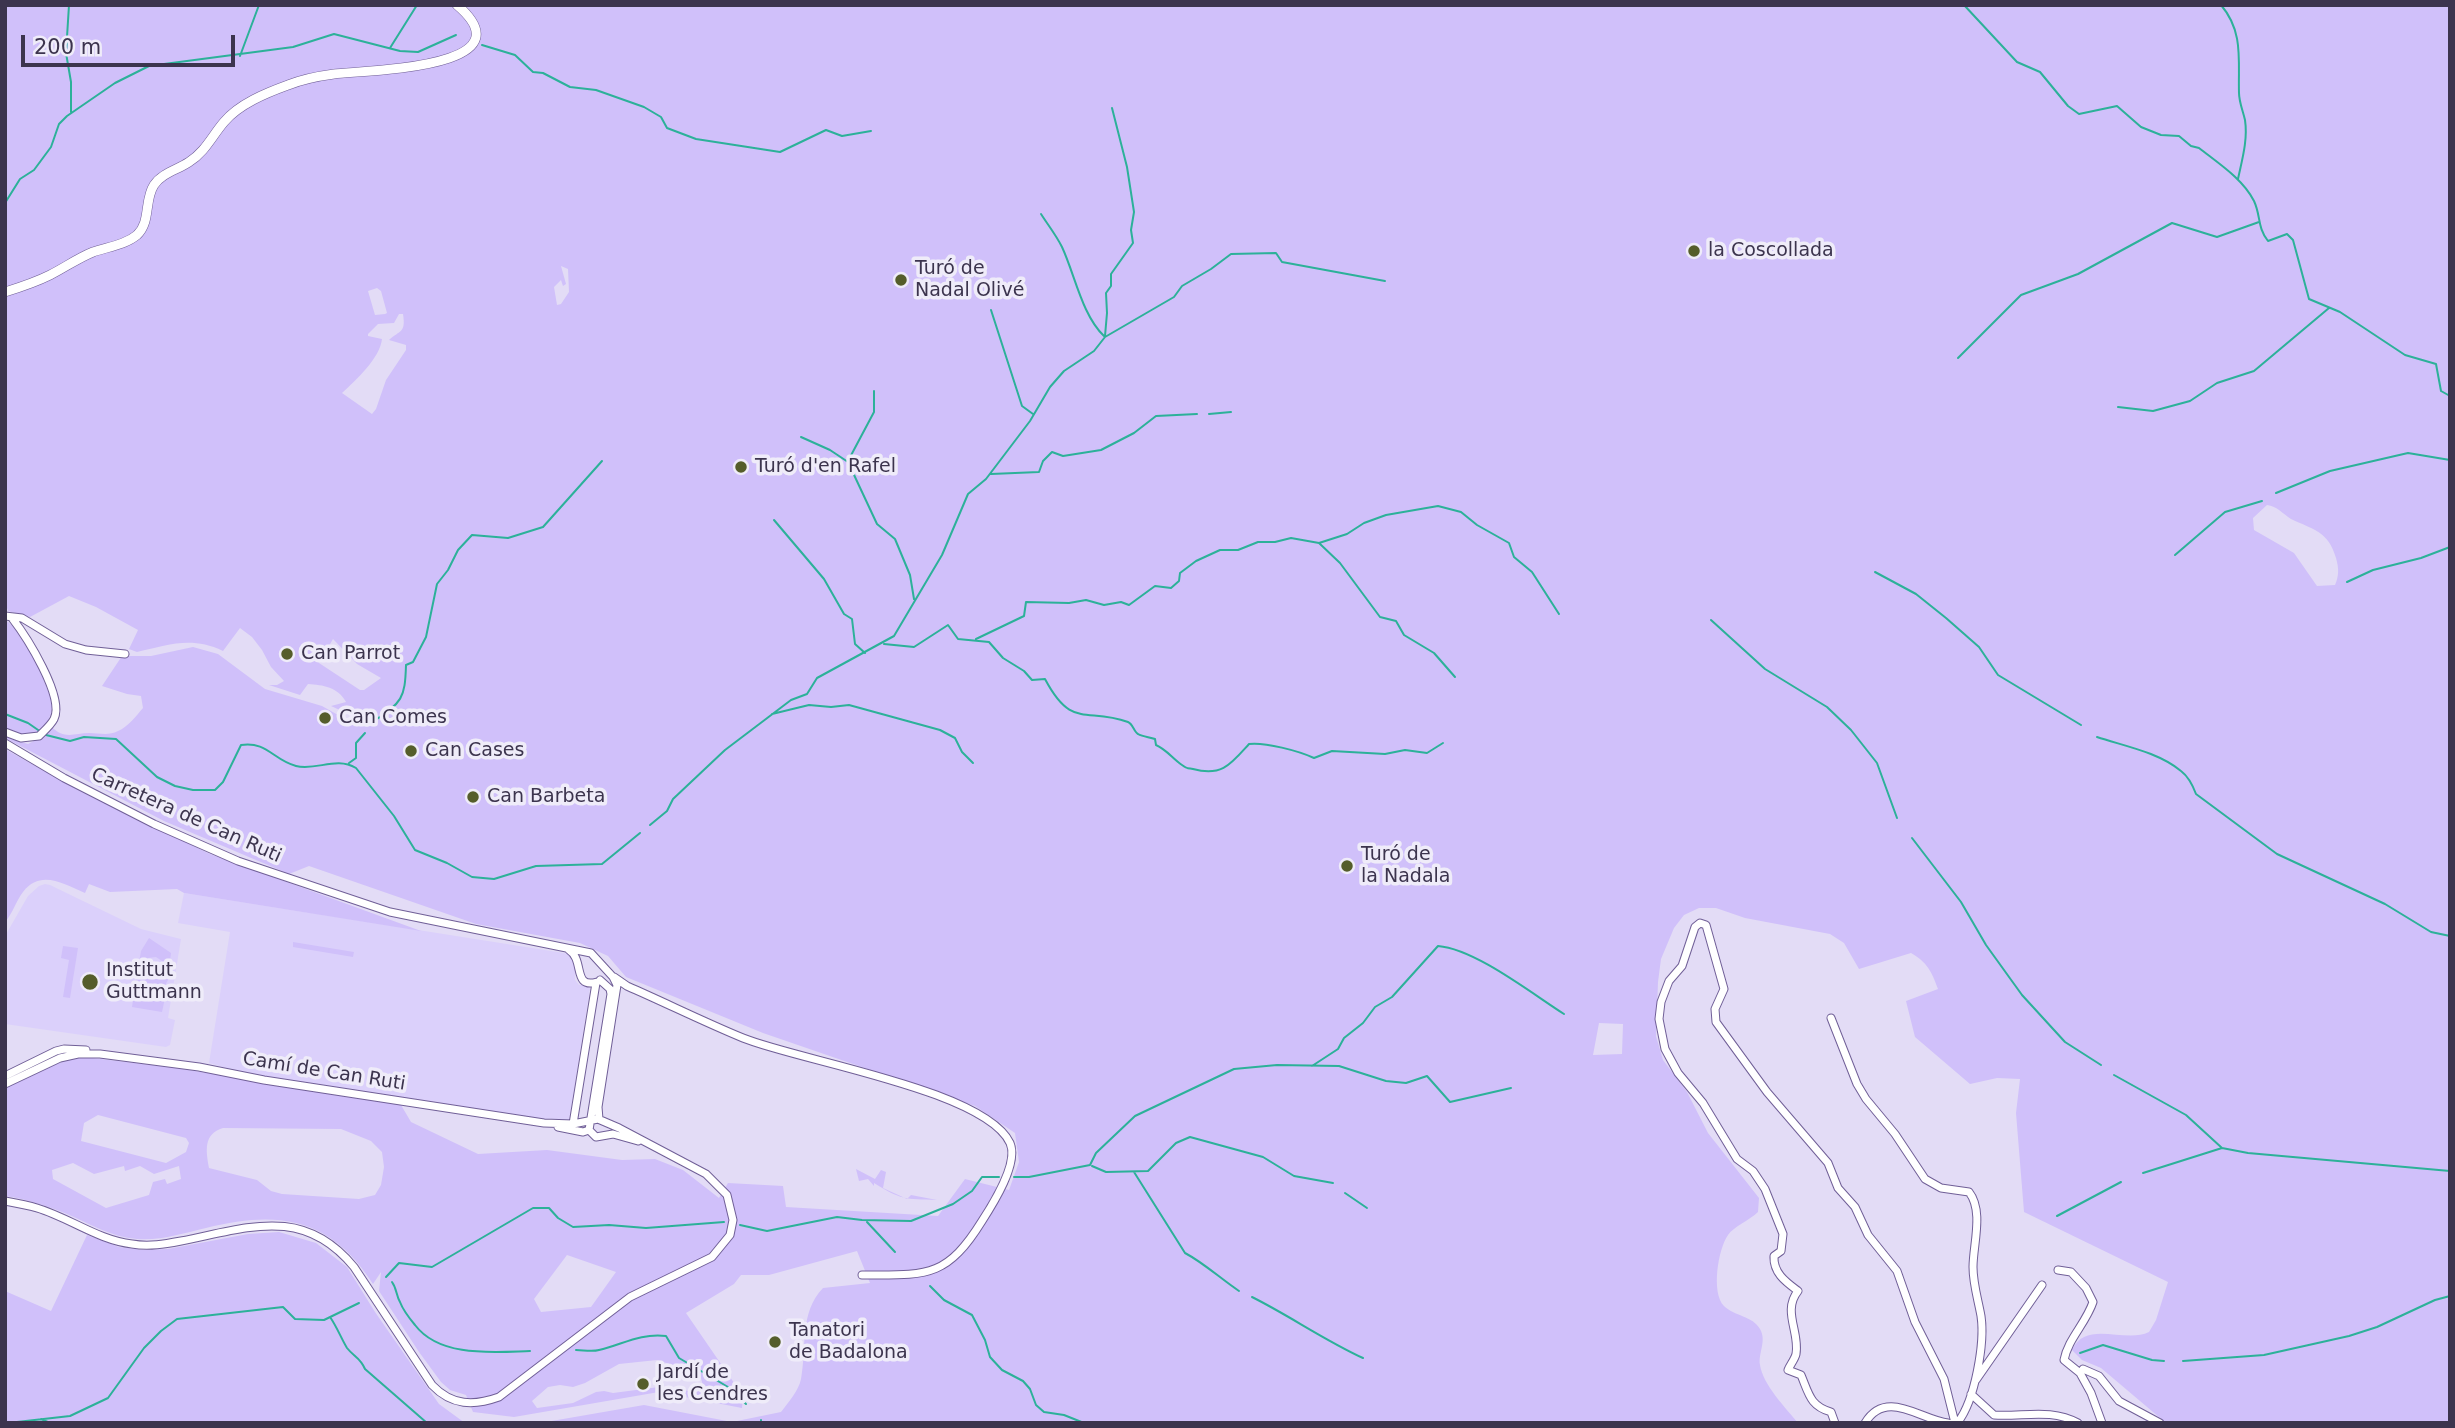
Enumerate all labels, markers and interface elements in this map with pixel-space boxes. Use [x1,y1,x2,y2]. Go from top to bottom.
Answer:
scale bar [24,21,238,65]
text: 200 m [34,35,101,59]
place label: la Coscollada [1708,240,1834,262]
marker: la Coscollada [1686,243,1702,259]
place label: Turó de Nadal Olivé [915,258,1024,302]
marker: Turó de Nadal Olivé [893,272,909,288]
place label: Turó d'en Rafel [755,456,896,478]
marker: Turó d'en Rafel [733,459,749,475]
place label: Can Parrot [301,643,400,665]
marker: Can Parrot [279,646,295,662]
place label: Can Comes [339,707,447,729]
marker: Can Comes [317,710,333,726]
place label: Can Cases [425,740,524,762]
marker: Can Cases [403,743,419,759]
street label: Carretera de Can Ruti [87,764,285,868]
place label: Can Barbeta [487,786,605,808]
marker: Can Barbeta [465,789,481,805]
place label: Turó de la Nadala [1361,844,1450,888]
marker: Turó de la Nadala [1339,858,1355,874]
place label: Institut Guttmann [106,960,202,1004]
marker: Institut Guttmann [80,972,100,992]
street label: Camí de Can Ruti [241,1048,407,1096]
place label: Tanatori de Badalona [789,1320,908,1364]
marker: Tanatori de Badalona [767,1334,783,1350]
place label: Jardí de les Cendres [657,1362,768,1406]
marker: Jardí de les Cendres [635,1376,651,1392]

